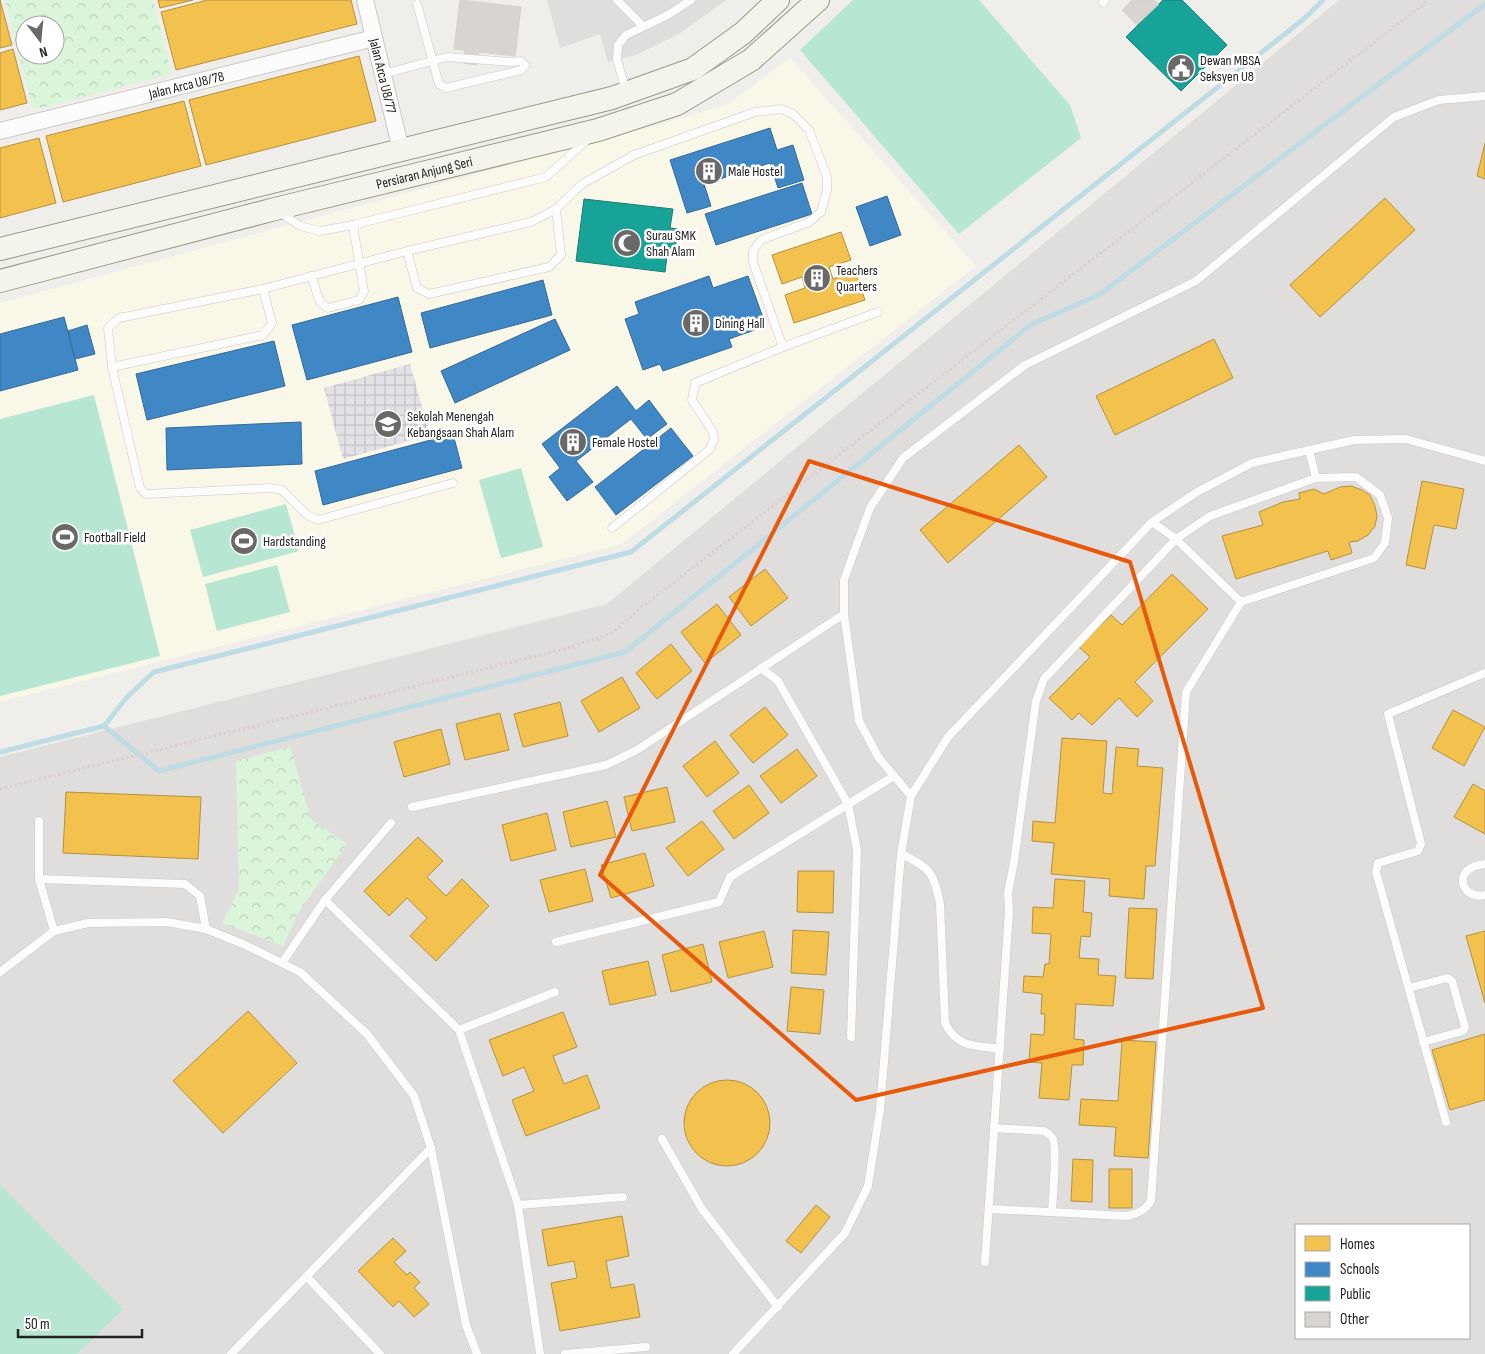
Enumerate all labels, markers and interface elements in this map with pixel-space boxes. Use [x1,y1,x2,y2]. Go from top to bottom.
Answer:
north arrow [15,15,65,65]
street label: Jalan Arca U8/77 [366,36,400,115]
text: N [38,43,49,61]
place label: Dewan MBSA Seksyen U8 [1200,52,1261,85]
public building icon: Dewan MBSA Seksyen U8 [1166,53,1196,83]
street label: Jalan Arca U8/78 [146,67,226,102]
street label: Persiaran Anjung Seri [374,153,474,192]
building icon: Male Hostel [694,156,724,186]
place label: Male Hostel [728,163,783,180]
place label: Surau SMK Shah Alam [646,227,696,260]
mosque icon: Surau SMK Shah Alam [612,228,642,258]
place label: Teachers Quarters [836,262,878,295]
building icon: Teachers Quarters [802,263,832,293]
building icon: Dining Hall [681,308,711,338]
place label: Dining Hall [715,315,765,332]
place label: Sekolah Menengah Kebangsaan Shah Alam [407,408,514,441]
school or university icon: Sekolah Menengah Kebangsaan Shah Alam [373,409,403,439]
building icon: Female Hostel [558,427,588,457]
place label: Female Hostel [592,434,658,451]
sports icon: Football Field [50,522,80,552]
sports icon: Hardstanding [229,526,259,556]
place label: Football Field [84,529,146,546]
place label: Hardstanding [263,533,326,550]
legend [1295,1224,1470,1339]
text: Homes [1340,1235,1375,1254]
text: Schools [1340,1260,1379,1279]
text: Public [1340,1285,1371,1304]
scale bar [18,1306,141,1338]
text: Other [1340,1310,1369,1329]
text: 50 m [25,1315,50,1334]

